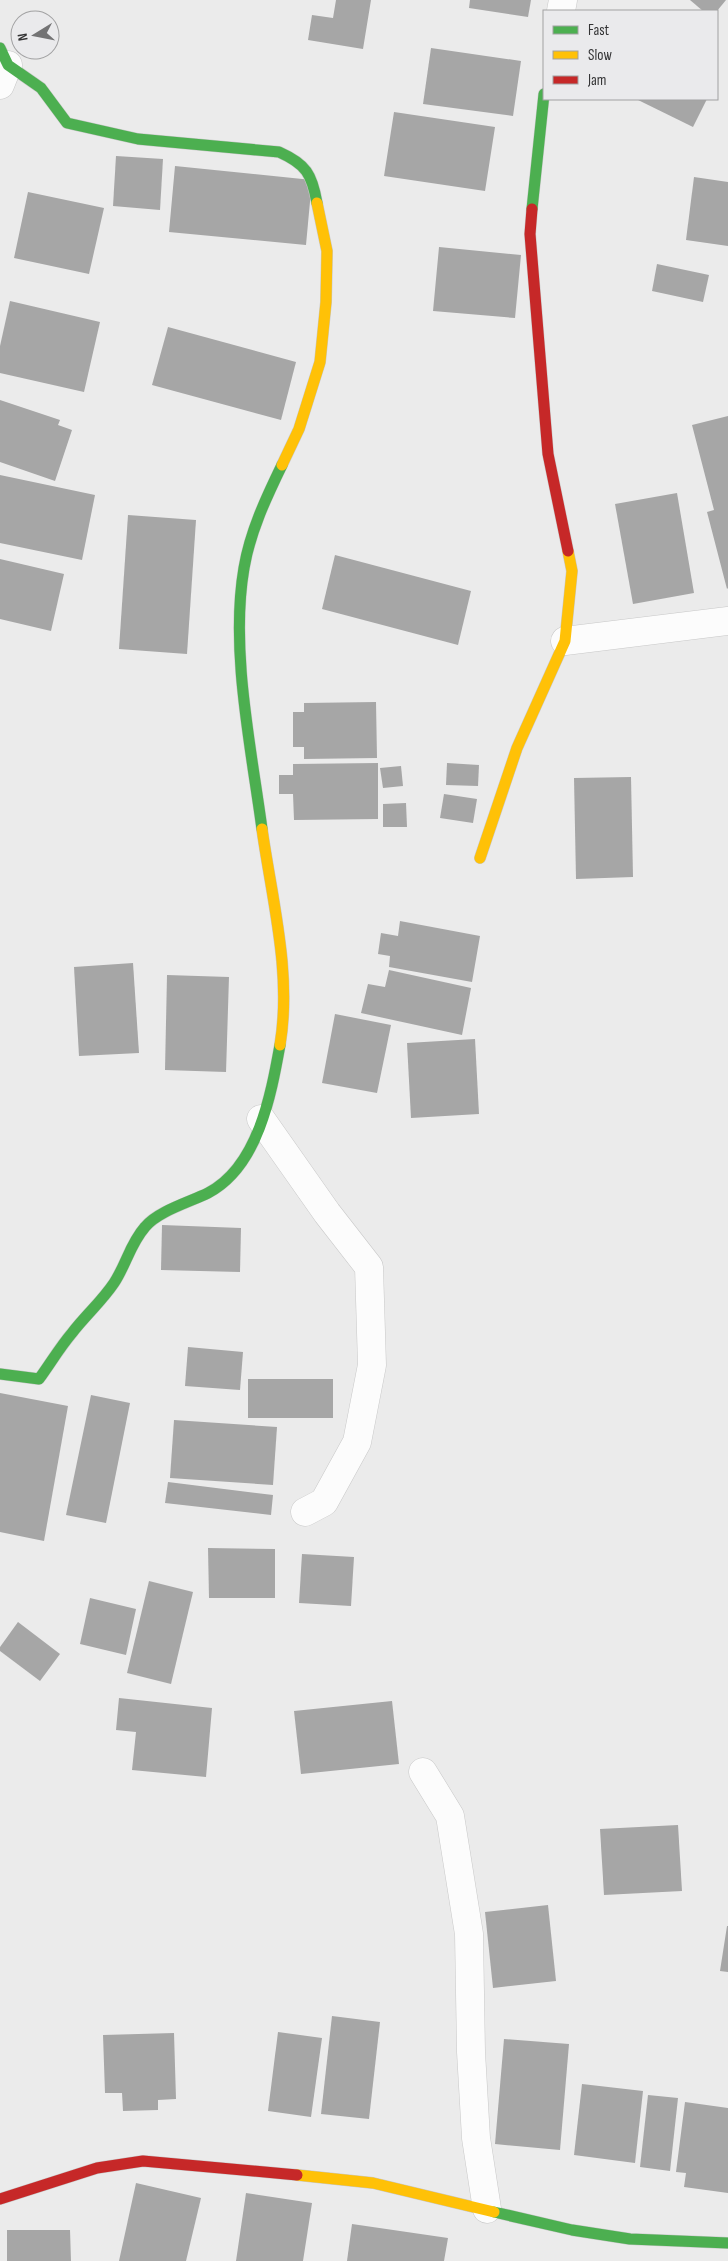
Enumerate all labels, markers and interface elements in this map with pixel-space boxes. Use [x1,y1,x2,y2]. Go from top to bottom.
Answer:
north arrow [10,10,60,60]
legend [543,10,718,100]
text: Fast [588,21,610,40]
text: N [14,32,32,42]
text: Slow [588,46,612,65]
text: Jam [587,71,606,90]

